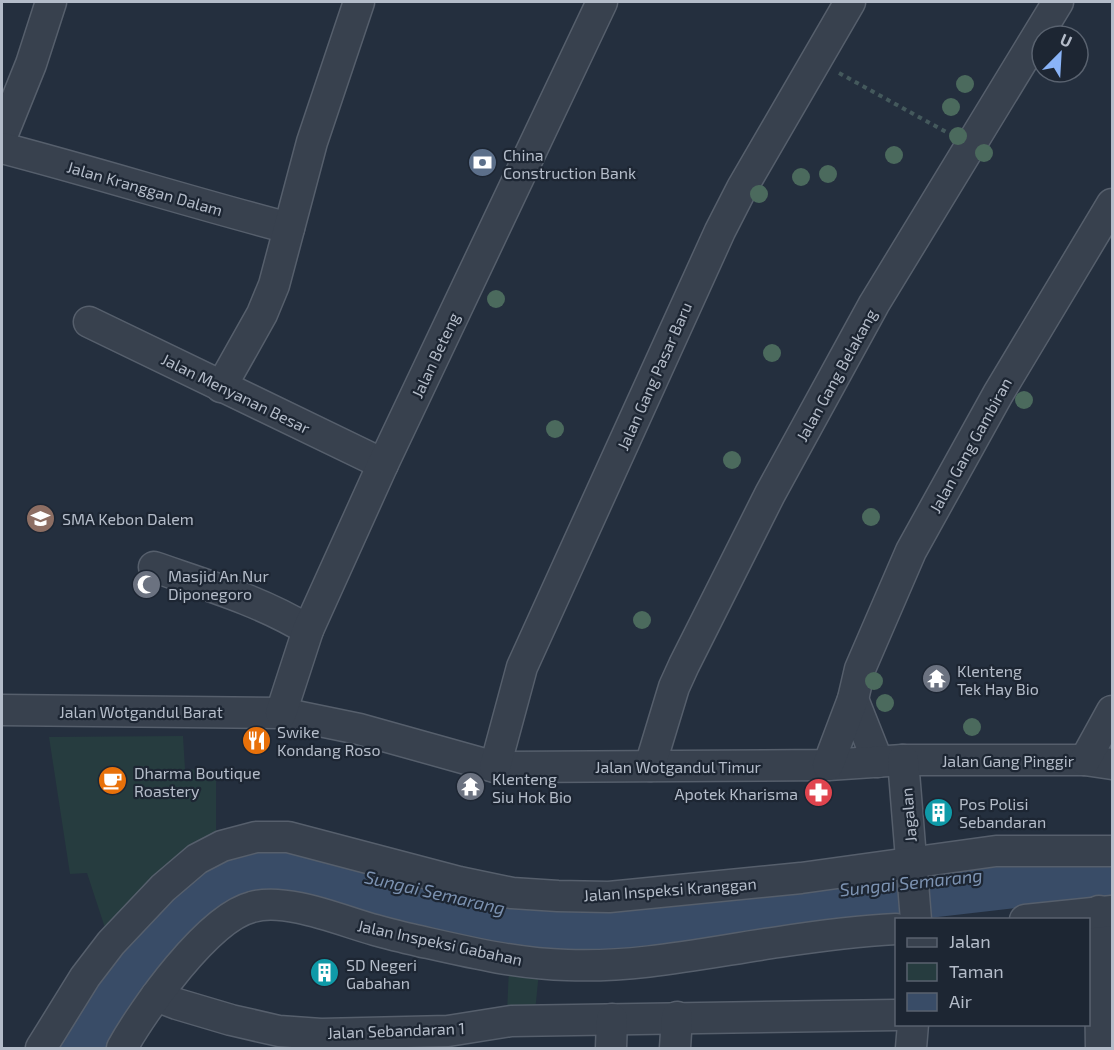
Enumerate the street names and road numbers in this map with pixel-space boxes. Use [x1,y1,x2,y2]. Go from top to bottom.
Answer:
street label: Jalan Kranggan Dalam [65,157,225,219]
street label: Jalan Gang Pasar Baru [613,299,695,453]
street label: Jalan Gang Belakang [792,305,880,445]
street label: Jalan Beteng [407,309,463,401]
street label: Jalan Menyanan Besar [159,349,314,437]
street label: Jalan Gang Gambiran [925,374,1015,516]
street label: Jalan Wotgandul Barat [59,702,223,721]
street label: Jalan Gang Pinggir [942,751,1075,770]
street label: Jalan Wotgandul Timur [595,757,762,776]
street label: Jagalan [896,787,920,843]
street label: Jalan Inspeksi Kranggan [583,873,757,905]
street label: Jalan Inspeksi Gabahan [356,915,524,969]
street label: Jalan Sebandaran 1 [327,1018,465,1042]

